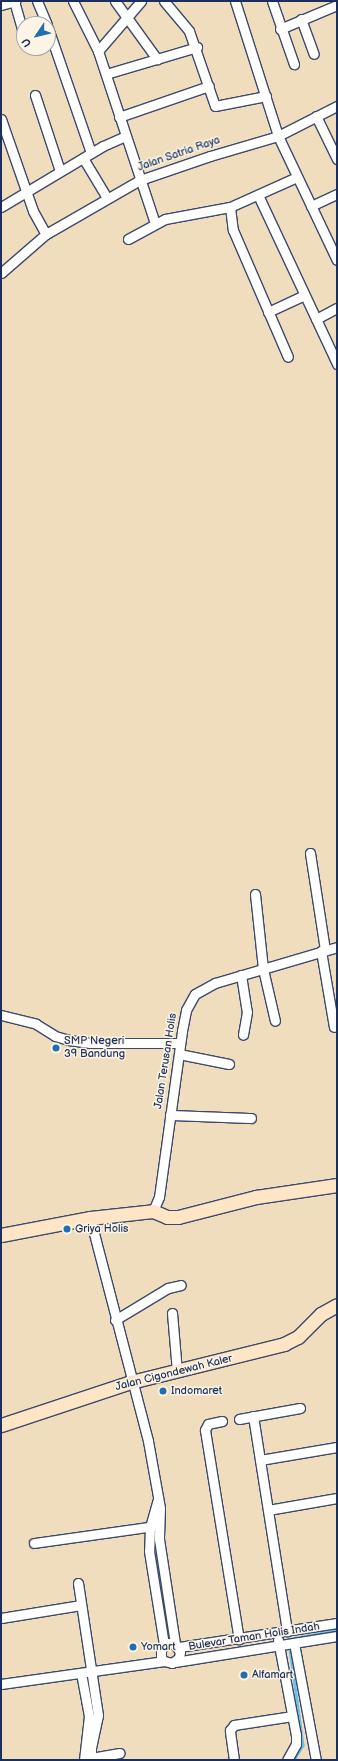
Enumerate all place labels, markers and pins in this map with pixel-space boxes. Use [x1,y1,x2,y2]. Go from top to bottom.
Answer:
place label: SMP Negeri 39 Bandung [64,1035,125,1061]
marker: SMP Negeri 39 Bandung [51,1043,61,1053]
place label: Griya Holis [75,1222,128,1236]
marker: Griya Holis [62,1224,72,1234]
place label: Indomaret [171,1384,222,1398]
marker: Indomaret [158,1386,168,1396]
place label: Yomart [141,1640,176,1654]
marker: Yomart [128,1642,138,1652]
place label: Alfamart [252,1668,293,1682]
marker: Alfamart [239,1670,249,1680]

